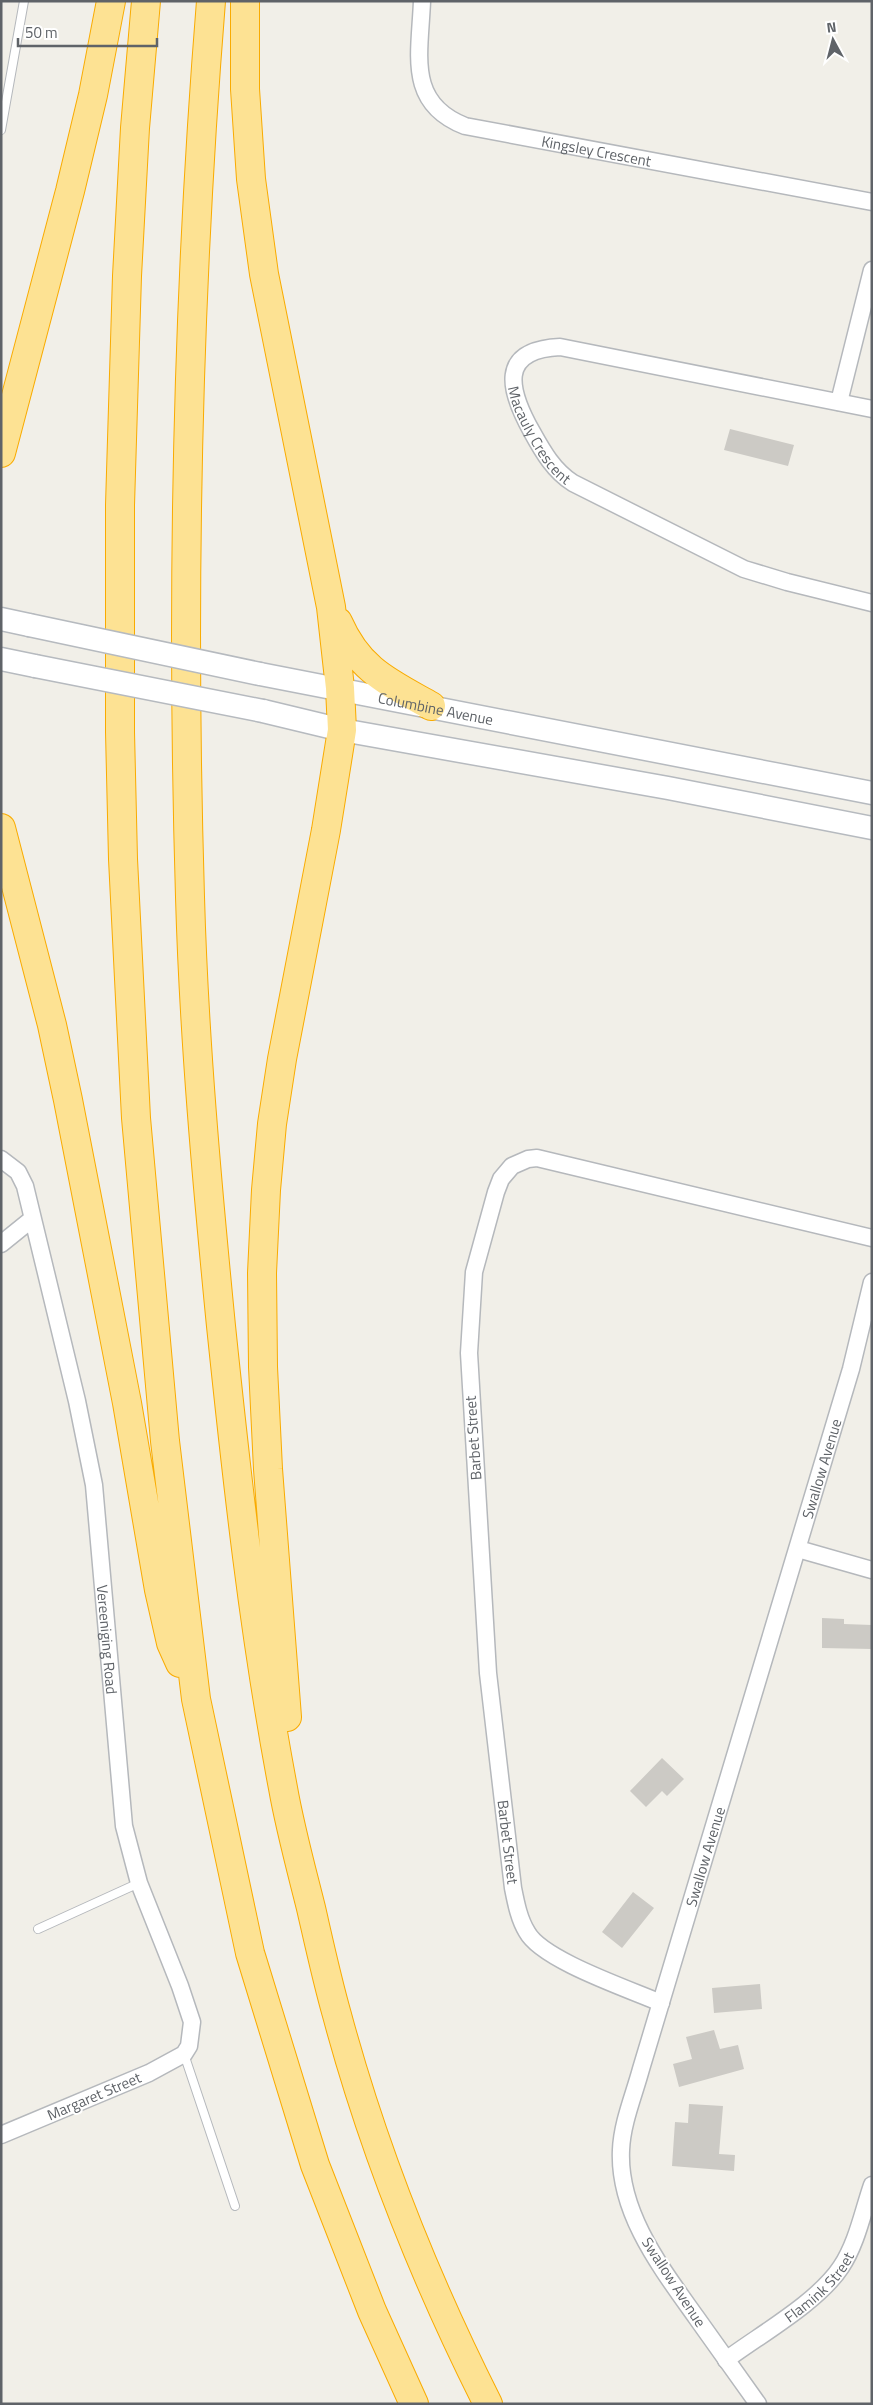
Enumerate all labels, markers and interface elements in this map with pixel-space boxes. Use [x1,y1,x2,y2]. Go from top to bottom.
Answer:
scale bar [18,15,156,47]
north arrow [808,15,858,65]
text: N [825,16,837,38]
text: 50 m [25,21,58,44]
street label: Kingsley Crescent [540,129,654,172]
street label: Macauly Crescent [502,384,577,490]
street label: Columbine Avenue [376,686,495,731]
street label: Barbet Street [459,1394,487,1481]
street label: Swallow Avenue [795,1416,847,1521]
street label: Vereeniging Road [91,1584,124,1695]
street label: Barbet Street [491,1799,525,1886]
street label: Swallow Avenue [679,1804,731,1909]
street label: Margaret Street [43,2066,145,2126]
street label: Swallow Avenue [636,2232,712,2332]
street label: Flamink Street [779,2247,860,2328]

